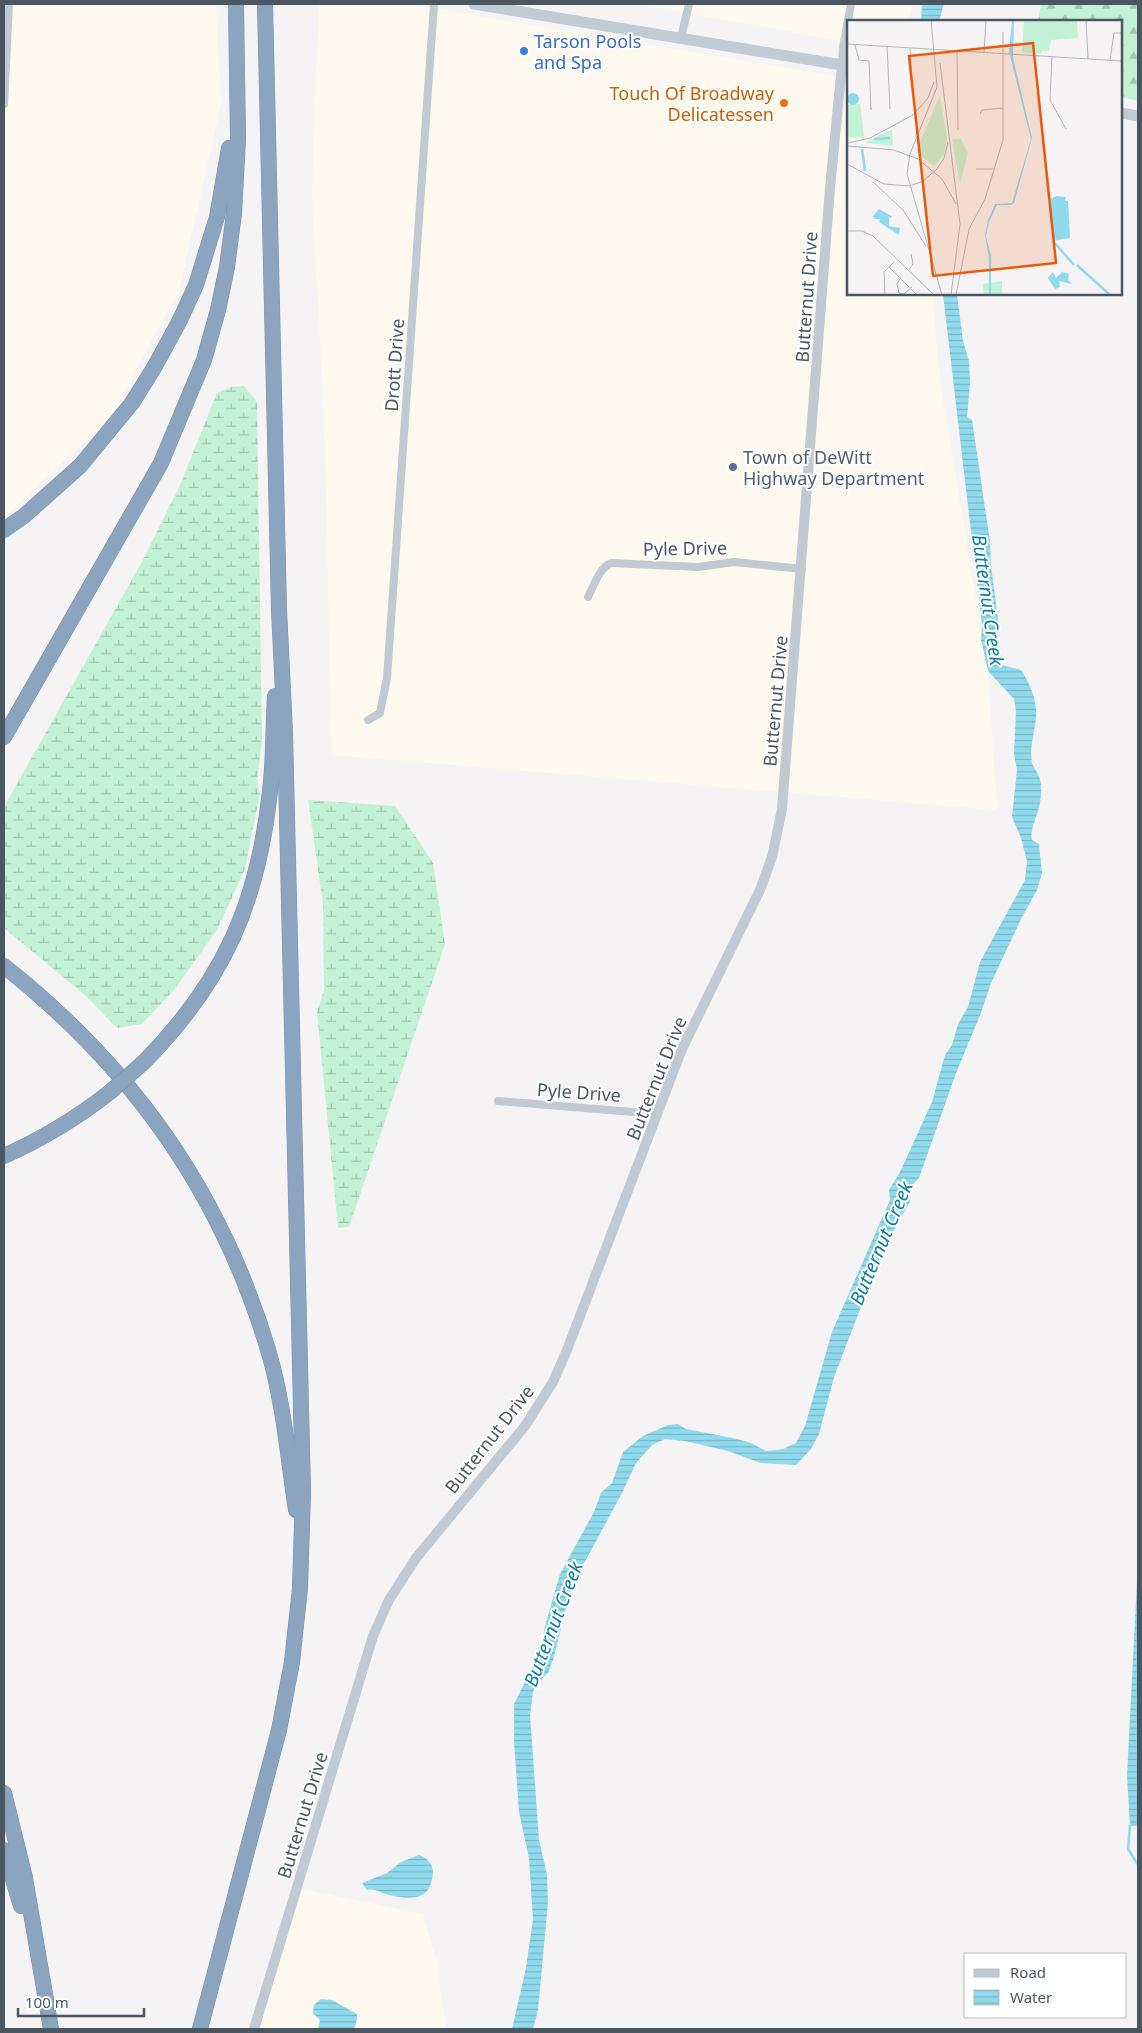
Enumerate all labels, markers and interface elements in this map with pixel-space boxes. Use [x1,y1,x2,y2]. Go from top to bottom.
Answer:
inset map [847,20,1122,295]
place label: Tarson Pools and Spa [534,29,641,74]
marker: Tarson Pools and Spa [518,45,530,57]
place label: Touch Of Broadway Delicatessen [610,81,775,126]
marker: Touch Of Broadway Delicatessen [778,97,790,109]
street label: Butternut Drive [789,231,823,363]
street label: Drott Drive [379,318,409,412]
place label: Town of DeWitt Highway Department [743,445,925,490]
marker: Town of DeWitt Highway Department [727,461,739,473]
water label: Butternut Creek [966,533,1010,668]
street label: Pyle Drive [643,535,727,561]
street label: Butternut Drive [757,635,793,767]
street label: Butternut Drive [620,1013,692,1143]
street label: Pyle Drive [536,1077,622,1107]
water label: Butternut Creek [843,1177,919,1309]
street label: Butternut Drive [439,1380,539,1498]
water label: Butternut Creek [517,1557,589,1690]
street label: Butternut Drive [271,1749,333,1881]
legend [964,1953,1127,2018]
text: Road [1010,1962,1046,1982]
scale bar [18,1986,144,2018]
text: Water [1010,1987,1052,2007]
text: 100 m [25,1992,69,2012]

